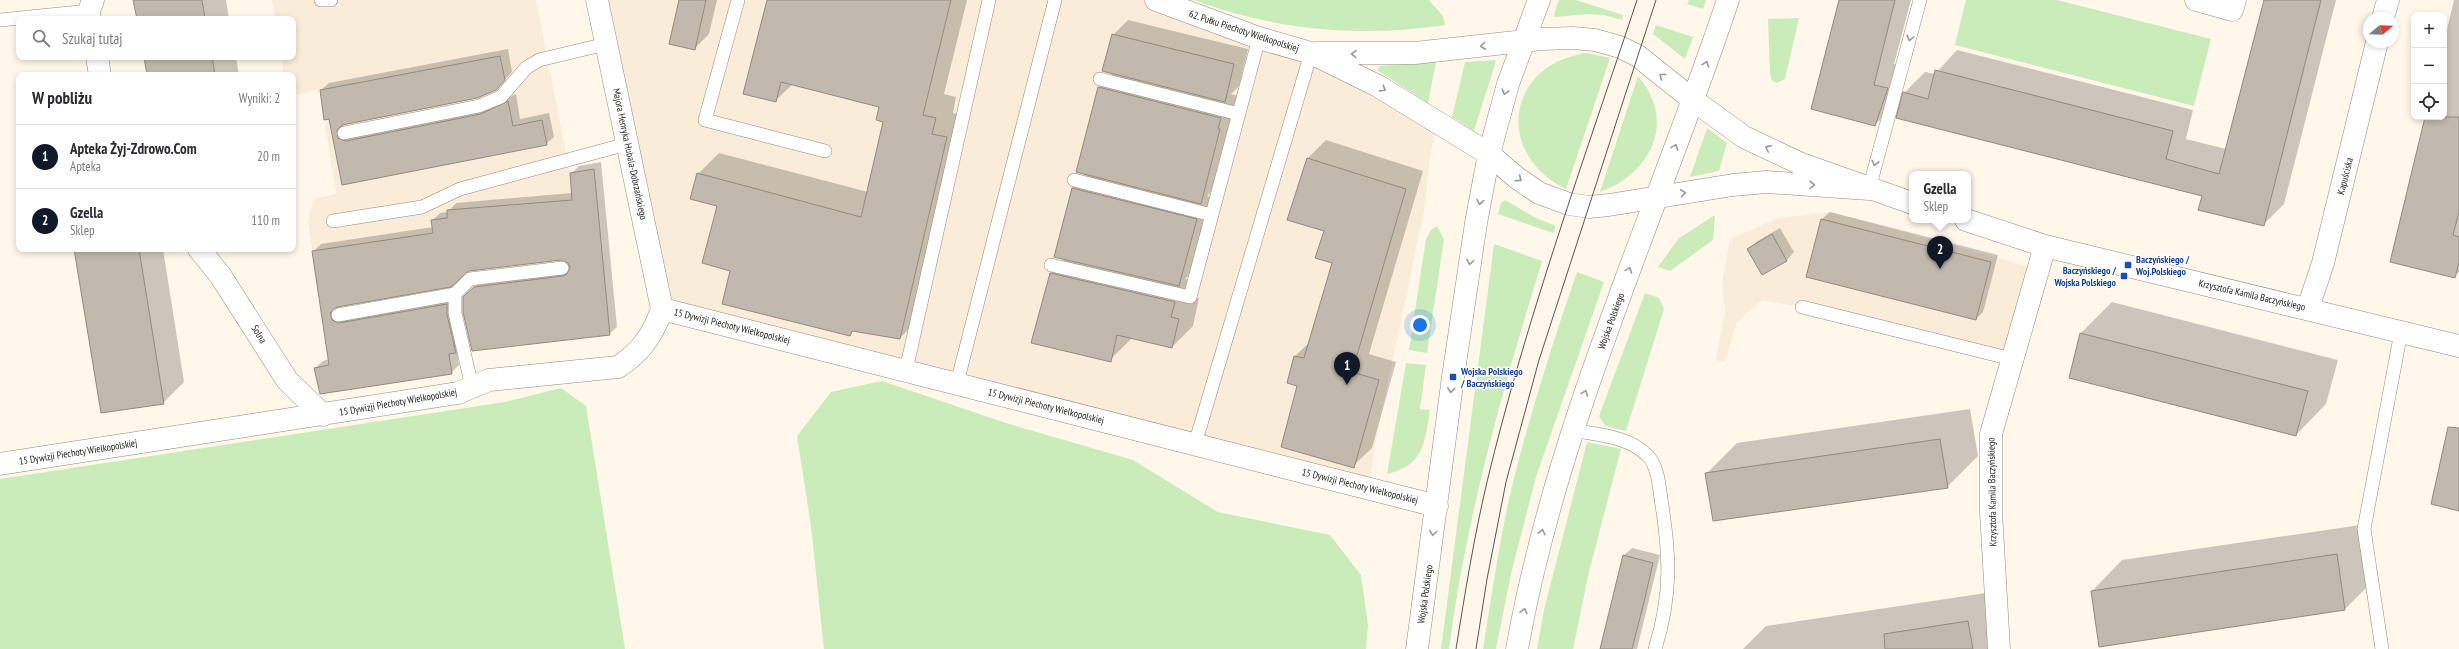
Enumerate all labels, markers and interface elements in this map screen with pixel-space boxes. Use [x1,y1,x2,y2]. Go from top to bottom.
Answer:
street label: 62. Pułku Piechoty Wielkopolskiej [1187,7,1301,55]
north arrow [2363,12,2399,48]
map controls [2411,12,2447,120]
button: + [2411,12,2447,48]
search box [16,16,296,60]
icon: search [30,27,52,49]
text: Szukaj tutaj [62,29,123,48]
one-way arrow [1906,34,1915,41]
one-way arrow [1480,41,1486,50]
button: − [2411,48,2447,84]
one-way arrow [1351,49,1357,58]
one-way arrow [1701,61,1709,68]
one-way arrow [1660,73,1667,80]
one-way arrow [1379,84,1386,92]
button: locate [2411,84,2447,120]
text: W pobliżu [32,87,92,109]
street label: Majora Henryka Hubala-Dobrzańskiego [610,87,650,221]
one-way arrow [1502,88,1510,95]
text: Wyniki: 2 [239,90,280,107]
text: Apteka Żyj-Zdrowo.Com [70,139,197,158]
one-way arrow [1671,143,1679,150]
one-way arrow [1765,145,1772,153]
text: 1 [42,148,48,165]
text: 20 m [257,148,280,165]
street label: Kapuściska [2334,156,2356,196]
text: Apteka [70,158,101,175]
one-way arrow [1872,160,1880,166]
popup [1909,171,1971,223]
one-way arrow [1514,174,1521,181]
text: Gzella [1923,179,1957,198]
one-way arrow [1809,181,1815,190]
one-way arrow [1680,189,1686,198]
text: Sklep [1923,198,1948,215]
one-way arrow [1476,199,1484,205]
text: Gzella [70,203,103,222]
text: 2 [42,212,48,229]
text: 110 m [251,212,280,229]
text: Sklep [70,222,95,239]
pin: 2 [1927,236,1953,269]
place label: Baczyńskiego / Woj.Polskiego [2135,253,2190,278]
one-way arrow [1466,259,1475,265]
marker: Baczyńskiego / Woj.Polskiego [2123,260,2133,270]
place label: Baczyńskiego / Wojska Polskiego [2053,264,2117,289]
one-way arrow [1624,267,1632,274]
marker: Baczyńskiego / Wojska Polskiego [2119,271,2129,281]
street label: Krzysztofa Kamila Baczyńskiego [2197,276,2307,314]
street label: Wojska Polskiego [1595,291,1627,351]
street label: 15 Dywizji Piechoty Wielkopolskiej [672,305,792,347]
your location [1410,315,1430,335]
street label: Solna [248,322,270,346]
pin: 1 [1334,352,1360,385]
place label: Wojska Polskiego / Baczyńskiego [1460,365,1523,390]
marker: Wojska Polskiego / Baczyńskiego [1448,372,1458,382]
street label: 15 Dywizji Piechoty Wielkopolskiej [338,385,458,419]
street label: 15 Dywizji Piechoty Wielkopolskiej [986,385,1106,427]
one-way arrow [1447,387,1456,393]
one-way arrow [1580,390,1589,397]
street label: 15 Dywizji Piechoty Wielkopolskiej [18,436,138,468]
street label: Krzysztofa Kamila Baczyńskiego [1985,437,1999,547]
street label: 15 Dywizji Piechoty Wielkopolskiej [1300,465,1420,507]
one-way arrow [1538,529,1546,535]
one-way arrow [1429,530,1438,536]
street label: Wojska Polskiego [1414,564,1436,624]
one-way arrow [1519,607,1527,614]

